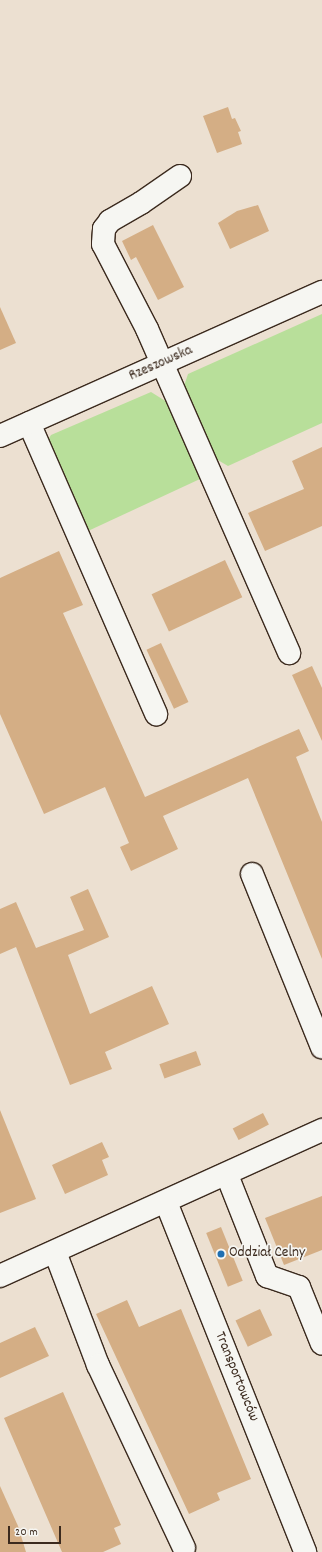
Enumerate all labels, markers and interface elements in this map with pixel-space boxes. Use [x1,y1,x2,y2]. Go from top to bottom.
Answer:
street label: Rzeszowska [127,342,195,386]
place label: Oddział Celny [229,1245,305,1263]
marker: Oddział Celny [216,1249,226,1259]
street label: Transportowców [210,1329,262,1425]
scale bar [10,1518,63,1544]
text: 20 m [15,1524,38,1541]

